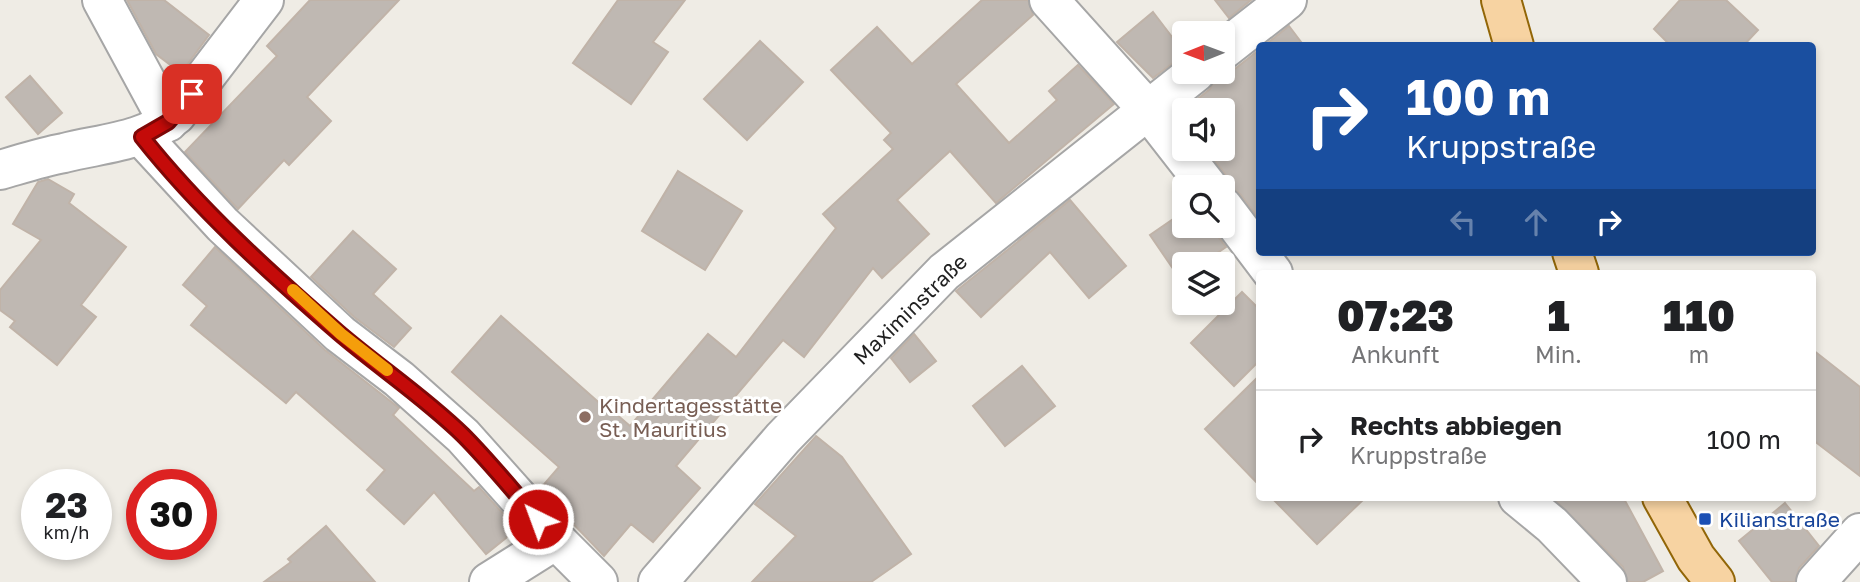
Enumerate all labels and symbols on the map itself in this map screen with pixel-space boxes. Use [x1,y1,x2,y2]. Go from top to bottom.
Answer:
north arrow [1172,21,1236,84]
pin [162,64,222,124]
street label: Maximinstraße [848,248,972,370]
place label: Kindertagesstätte St. Mauritius [599,392,782,442]
marker: Kindertagesstätte St. Mauritius [577,409,593,425]
speed limit sign: 30 [126,469,217,560]
position arrow [501,482,575,556]
place label: Kilianstraße [1719,506,1840,532]
marker: Kilianstraße [1697,511,1713,527]

